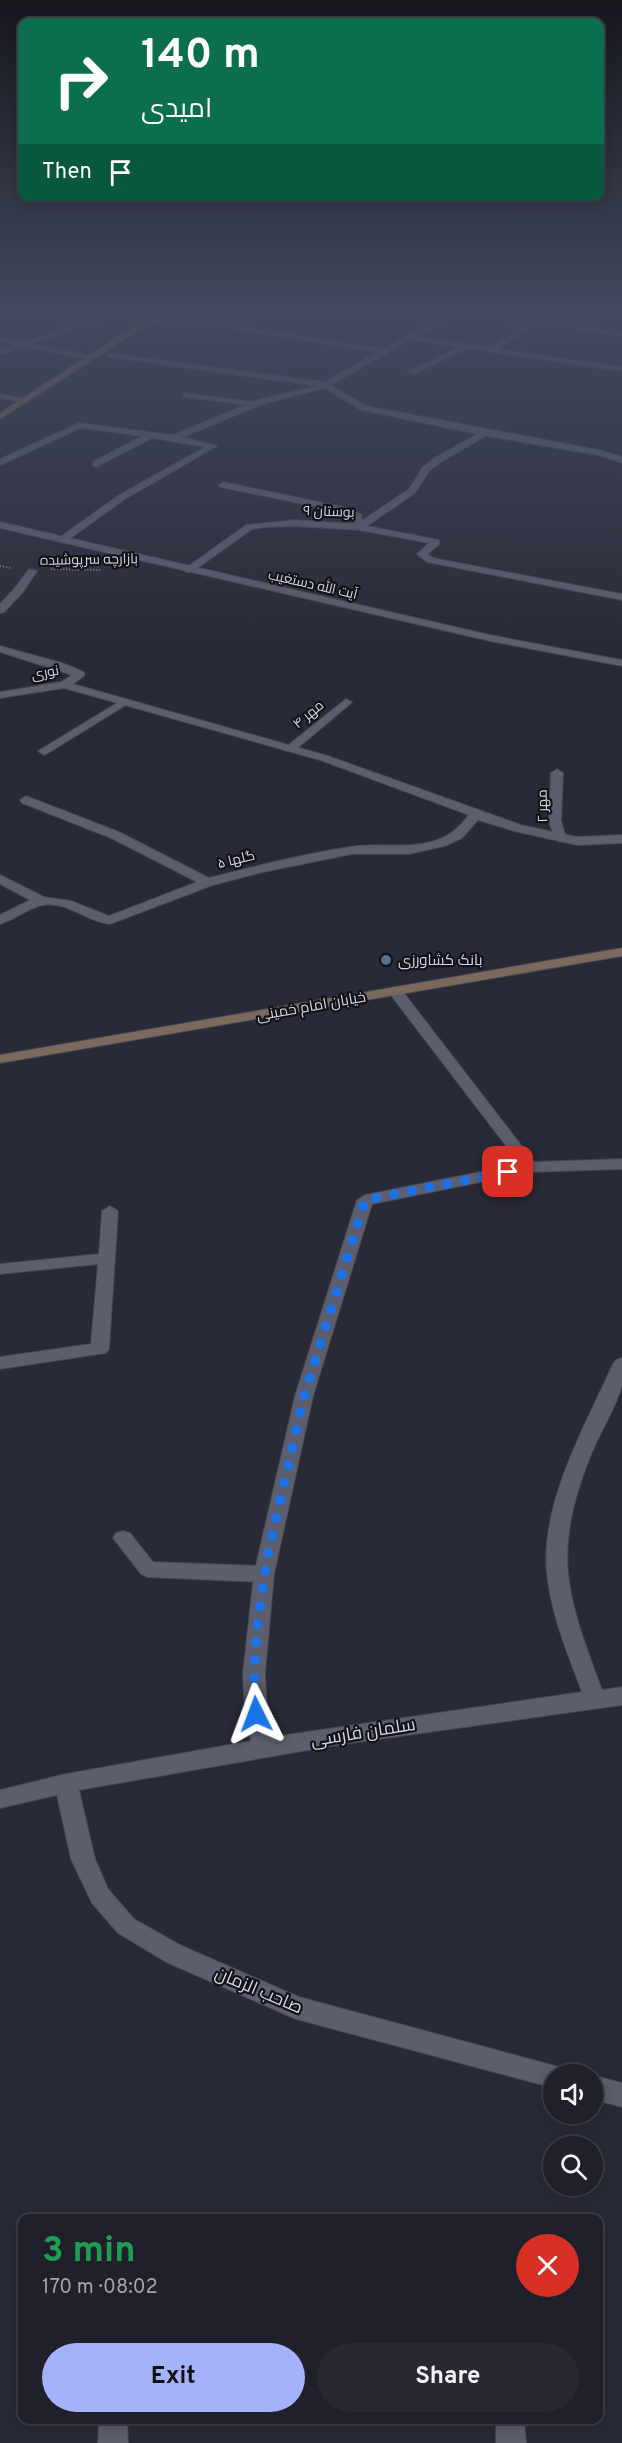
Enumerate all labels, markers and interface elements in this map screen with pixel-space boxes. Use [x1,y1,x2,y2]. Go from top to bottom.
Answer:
text: 140 m [141,30,260,83]
icon: right [42,42,120,120]
text: امیدی [141,93,212,127]
icon: arrive [104,156,137,189]
text: Then [42,159,92,186]
street label: بوستان ۹ [303,503,355,522]
street label: بازارچه سرپوشیده [40,551,138,570]
street label: آیت الله دستغیب [266,565,360,604]
street label: نوری [30,662,61,684]
street label: مهر ۴ [290,697,328,733]
street label: مهر ۲ [535,789,552,823]
street label: گلها ۵ [216,848,257,873]
place label: بانک کشاورزی [398,952,482,971]
marker: بانک کشاورزی [379,953,393,967]
street label: خیابان امام خمینی [255,989,367,1026]
pin [482,1146,533,1197]
icon: arrive [491,1155,524,1188]
position arrow [224,1682,288,1746]
street label: سلمان فارسی [309,1714,417,1753]
street label: صاحب الزمان [211,1963,306,2020]
map controls [543,2064,603,2196]
button: sound [543,2064,603,2124]
button: search [543,2136,603,2196]
text: 3 min [42,2229,136,2275]
button: close [516,2234,579,2297]
text: 170 m · 08:02 [42,2275,158,2301]
button: Exit [42,2343,305,2412]
button: Share [317,2343,579,2412]

